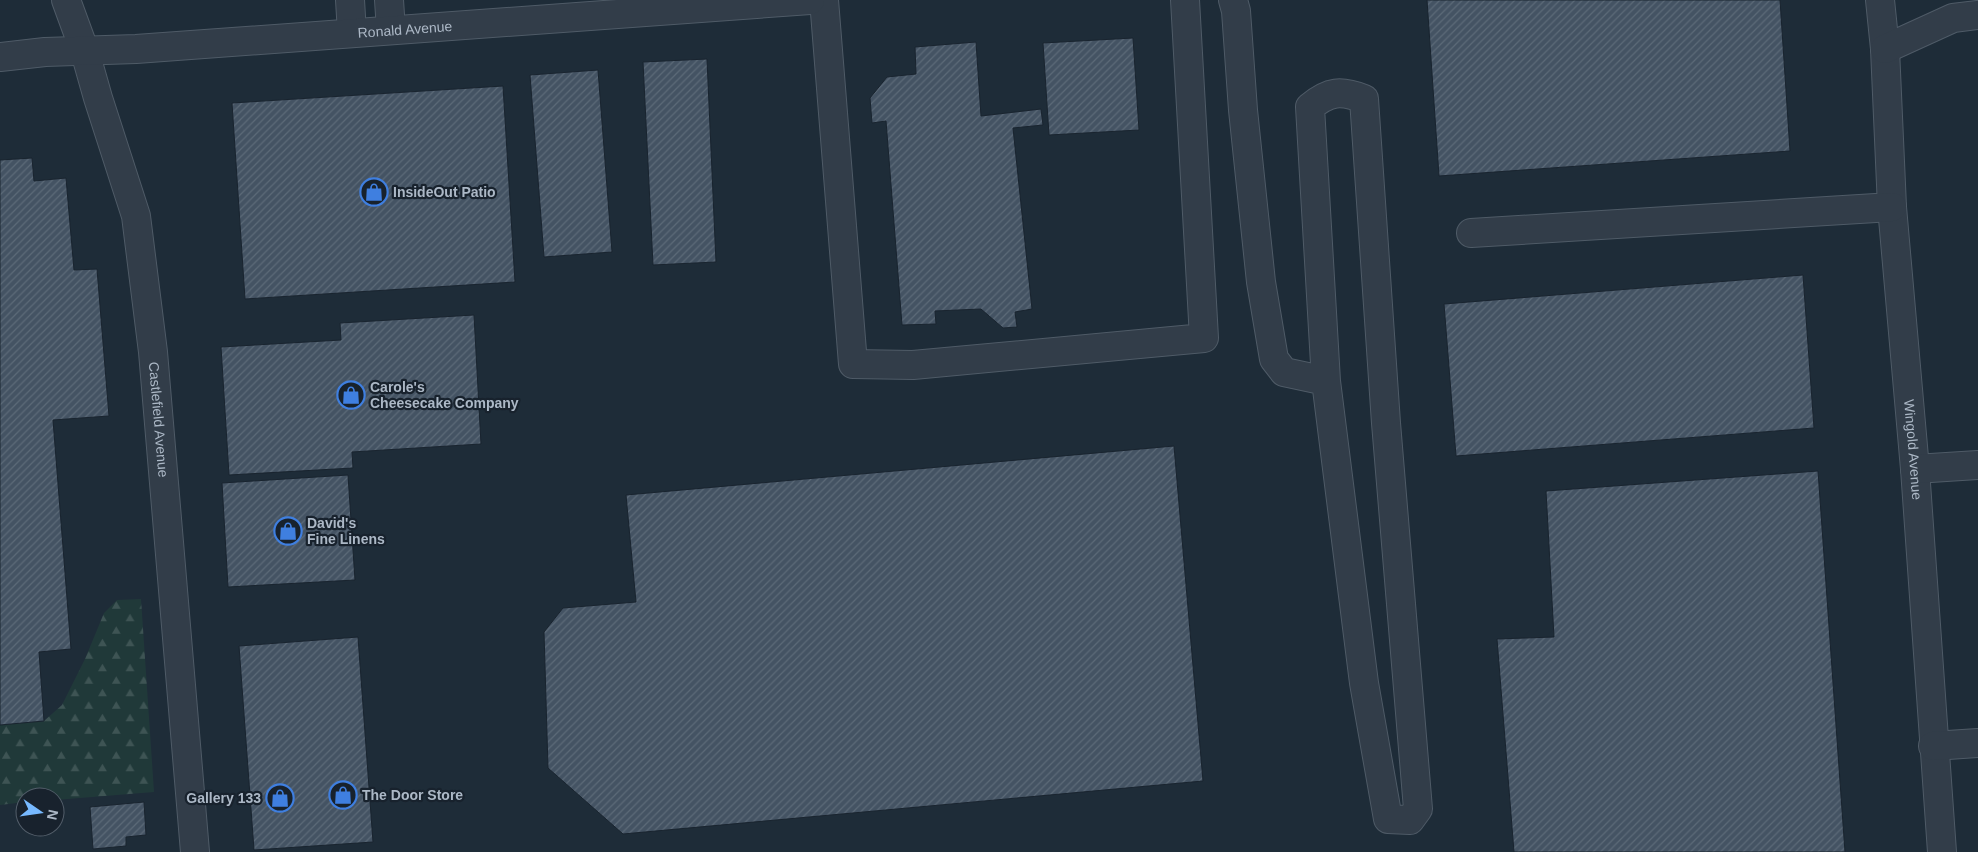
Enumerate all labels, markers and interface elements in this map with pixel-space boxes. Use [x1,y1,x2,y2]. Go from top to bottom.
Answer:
street label: Ronald Avenue [357,18,453,41]
shop icon: InsideOut Patio [359,177,389,207]
place label: InsideOut Patio [393,184,496,200]
street label: Castlefield Avenue [146,361,172,478]
place label: Carole's Cheesecake Company [370,379,519,411]
shop icon: Carole's Cheesecake Company [336,380,366,410]
street label: Wingold Avenue [1901,399,1925,501]
place label: David's Fine Linens [307,515,385,547]
shop icon: David's Fine Linens [273,516,303,546]
shop icon: The Door Store [328,780,358,810]
shop icon: Gallery 133 [265,783,295,813]
north arrow [15,787,65,837]
place label: The Door Store [362,787,463,803]
place label: Gallery 133 [186,790,261,806]
text: N [44,808,62,822]

